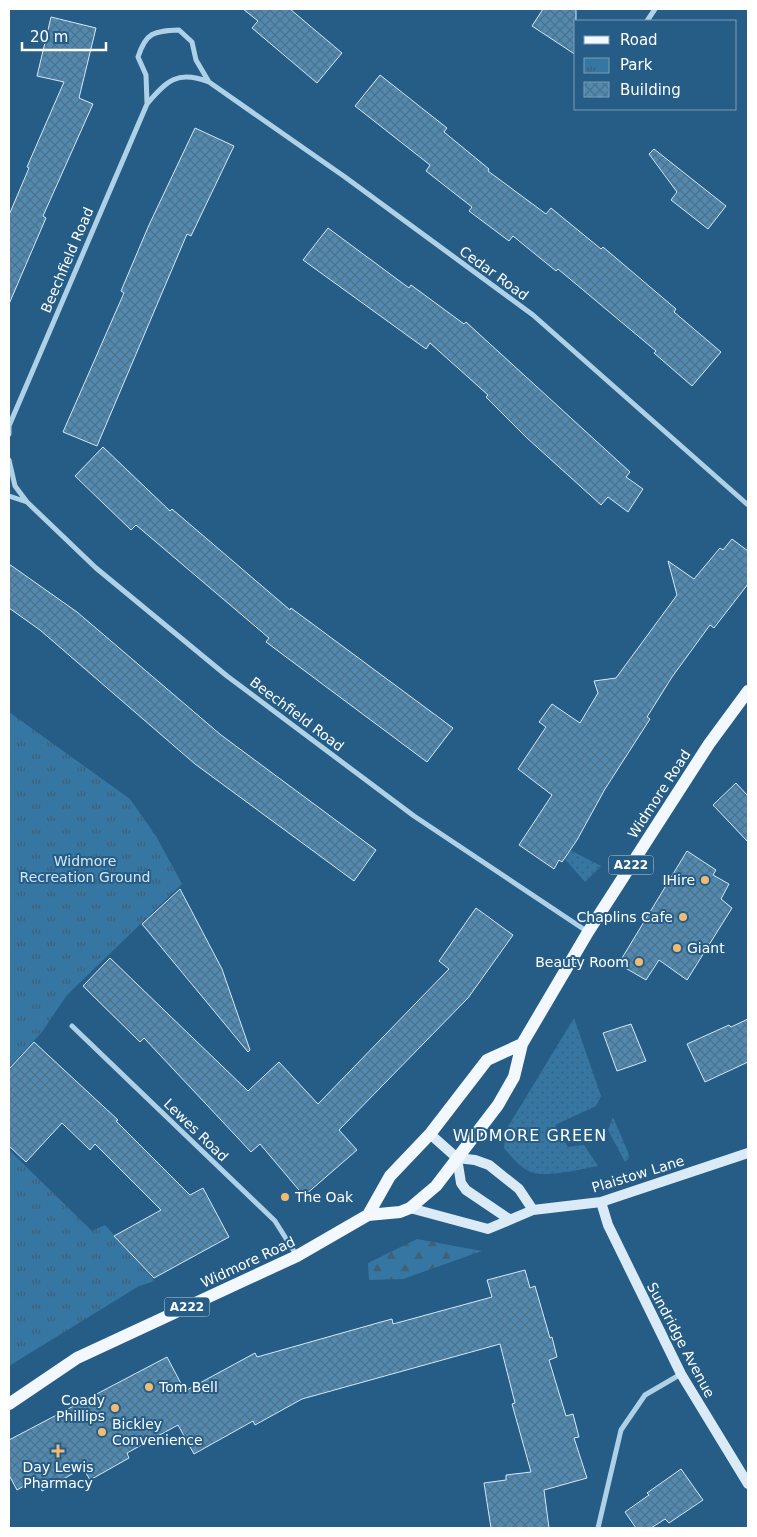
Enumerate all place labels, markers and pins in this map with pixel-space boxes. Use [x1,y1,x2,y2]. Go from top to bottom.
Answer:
place label: IHire [662,872,695,888]
marker: IHire [699,874,711,886]
place label: Chaplins Cafe [577,909,673,925]
marker: Chaplins Cafe [677,911,689,923]
place label: Giant [687,940,725,956]
marker: Giant [671,942,683,954]
place label: Beauty Room [535,954,629,970]
marker: Beauty Room [633,956,645,968]
place label: The Oak [294,1189,354,1205]
marker: The Oak [279,1191,291,1203]
place label: Tom Bell [158,1379,218,1395]
marker: Tom Bell [143,1381,155,1393]
place label: Coady Phillips [56,1392,105,1424]
marker: Coady Phillips [109,1402,121,1414]
place label: Bickley Convenience [112,1416,203,1448]
marker: Bickley Convenience [96,1426,108,1438]
marker: Day Lewis Pharmacy [52,1445,64,1457]
place label: Day Lewis Pharmacy [23,1459,93,1491]

